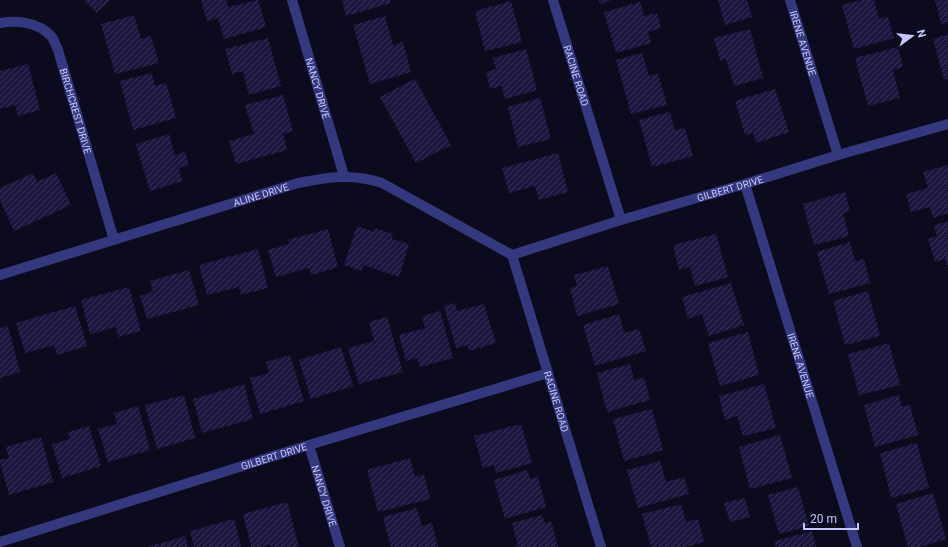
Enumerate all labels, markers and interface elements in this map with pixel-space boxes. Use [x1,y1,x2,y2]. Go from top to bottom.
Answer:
street label: IRENE AVENUE [788,9,818,77]
north arrow [892,16,932,56]
text: N [914,28,929,39]
street label: RACINE ROAD [561,44,590,107]
street label: NANCY DRIVE [303,56,332,121]
street label: BIRCHCREST DRIVE [58,67,93,156]
street label: GILBERT DRIVE [696,174,765,204]
street label: ALINE DRIVE [232,181,290,209]
street label: IRENE AVENUE [785,332,816,400]
street label: RACINE ROAD [542,370,571,433]
street label: GILBERT DRIVE [240,441,309,472]
street label: NANCY DRIVE [309,464,339,528]
scale bar [804,505,858,531]
text: 20 m [810,512,837,526]

